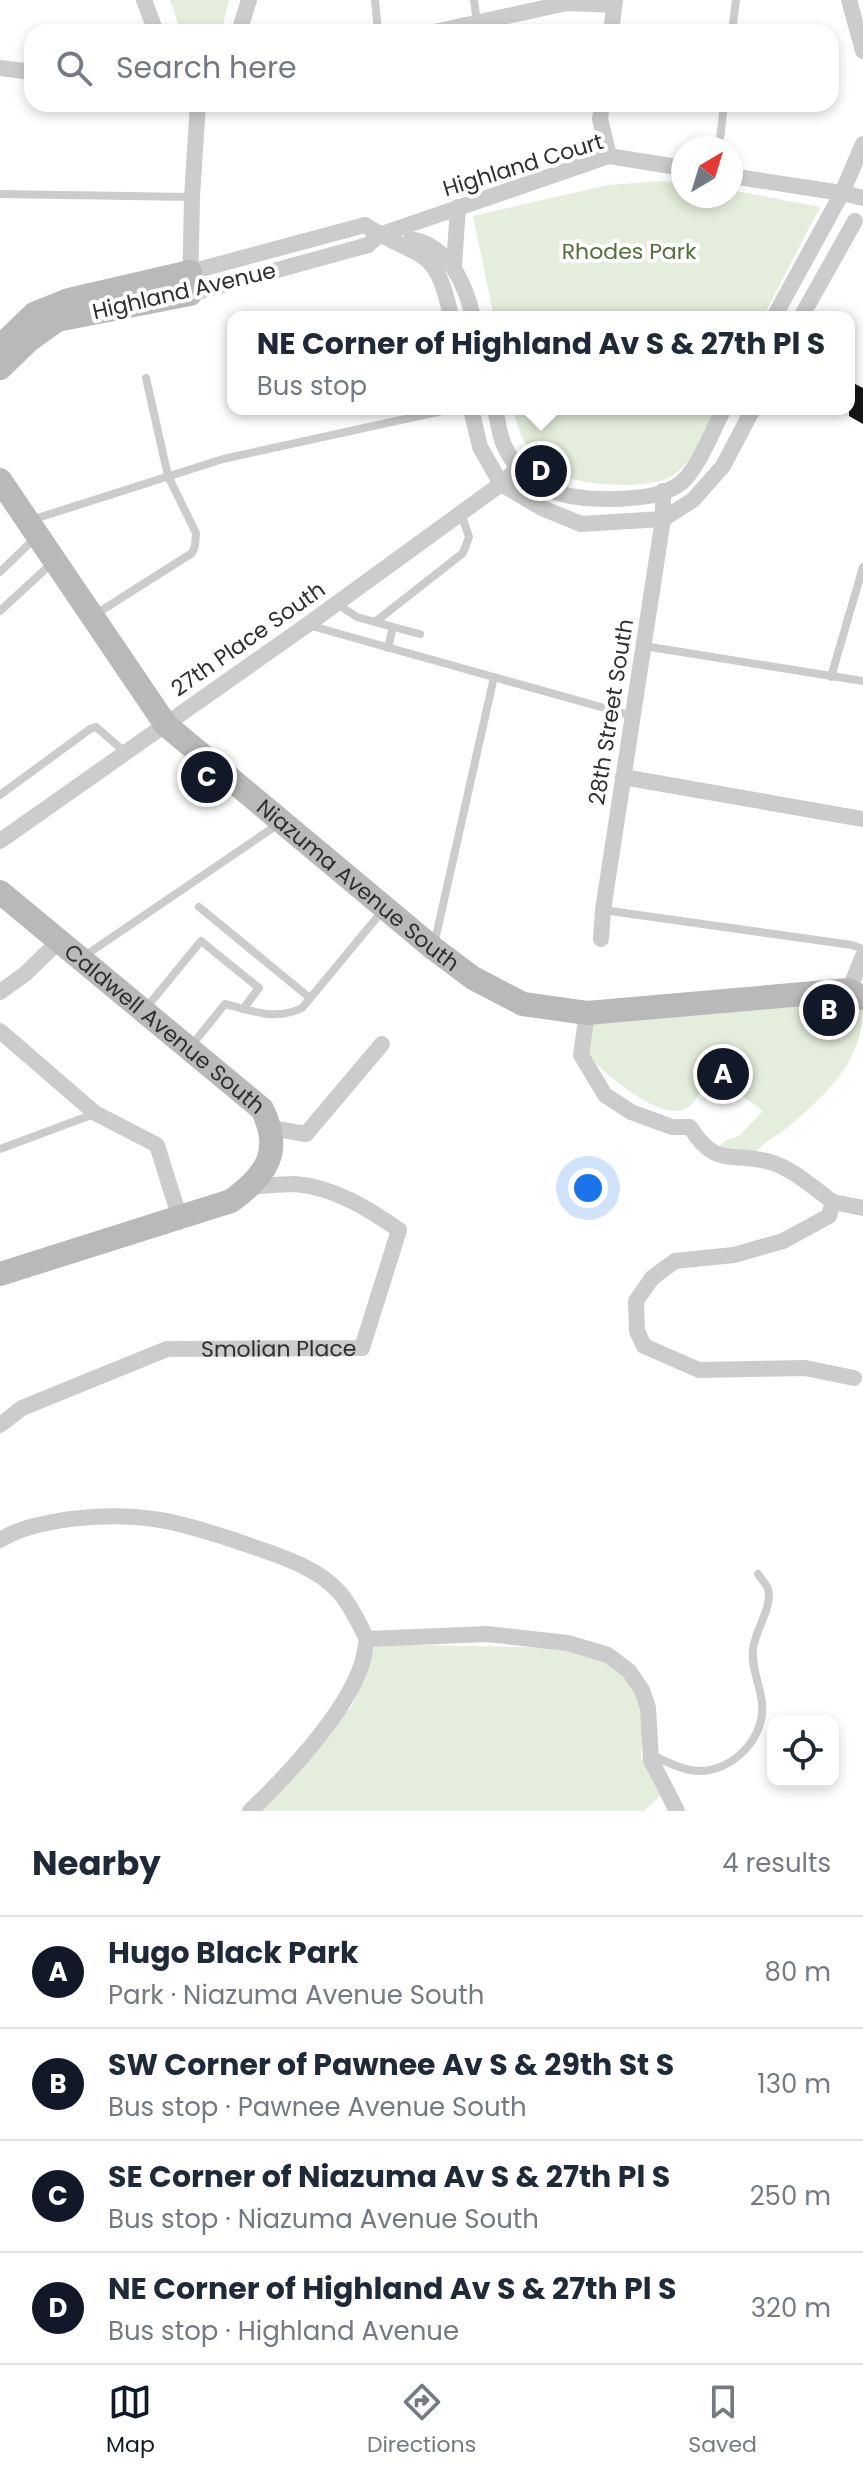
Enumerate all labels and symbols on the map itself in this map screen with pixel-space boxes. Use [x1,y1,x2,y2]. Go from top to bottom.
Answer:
street label: Highland Court [439,126,607,204]
north arrow [671,136,743,208]
park label: Rhodes Park [562,236,697,267]
street label: Highland Avenue [89,255,279,327]
pin: D [515,441,567,501]
street label: 27th Place South [165,574,331,704]
street label: 28th Street South [581,617,641,807]
pin: C [181,747,233,807]
street label: Niazuma Avenue South [250,792,466,978]
street label: Caldwell Avenue South [58,936,272,1121]
pin: B [803,980,855,1040]
pin: A [697,1044,749,1104]
your location [568,1168,608,1208]
street label: Smolian Place [201,1333,356,1364]

